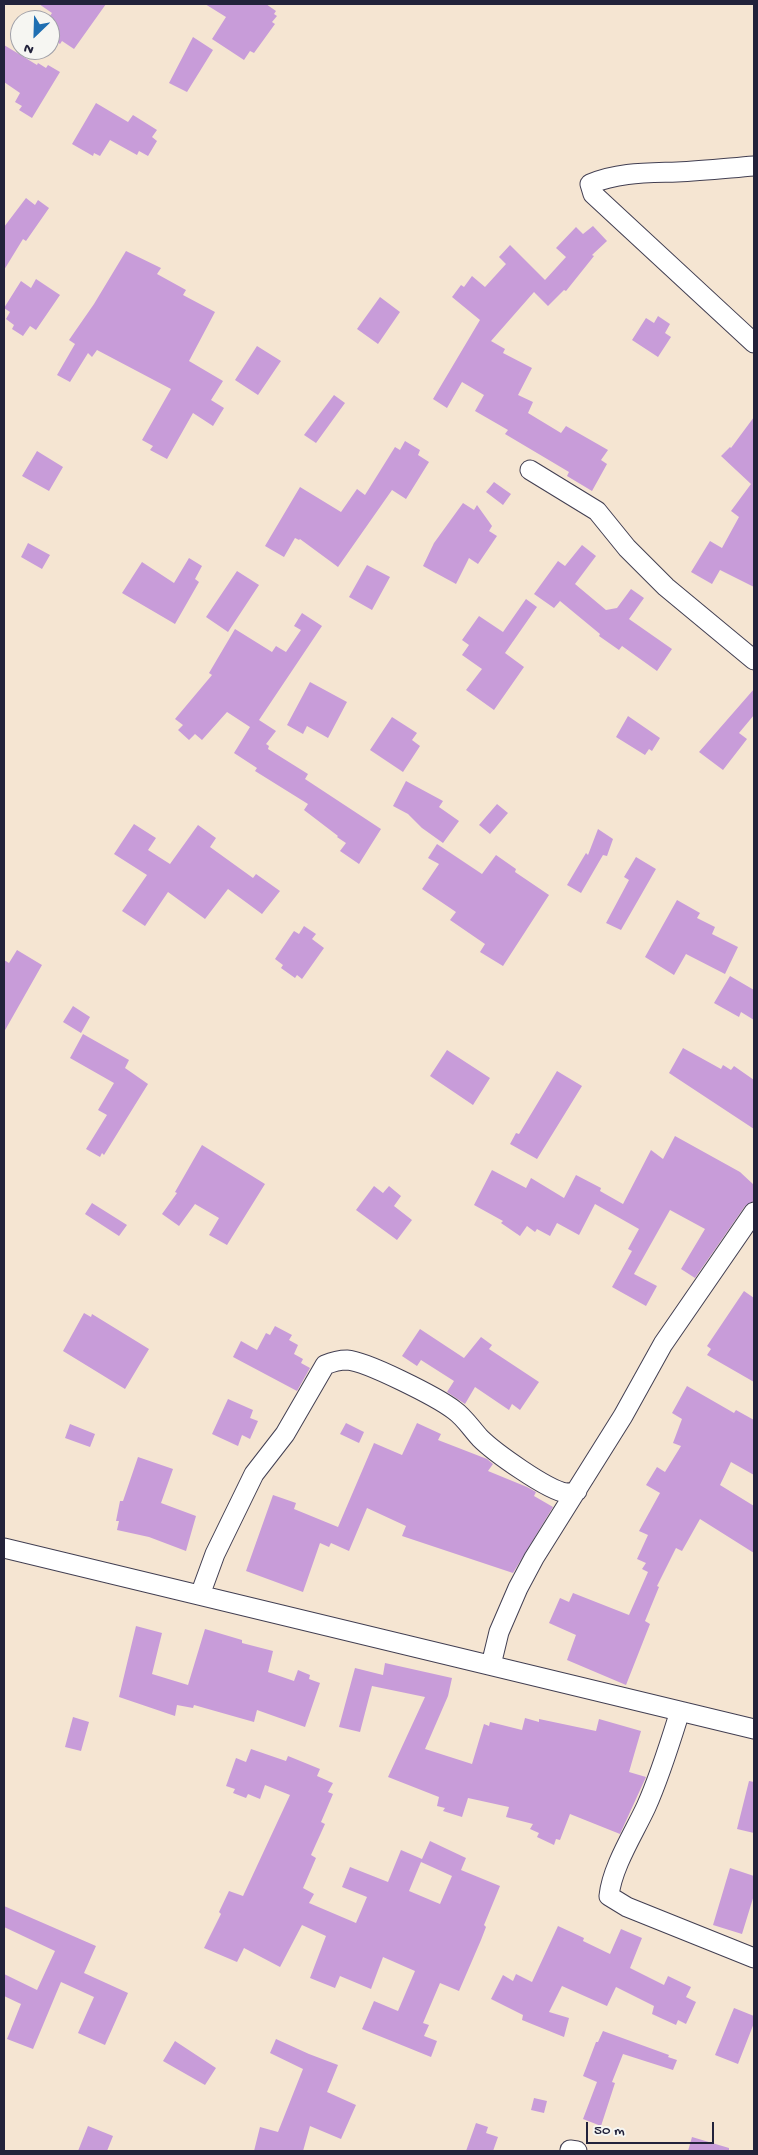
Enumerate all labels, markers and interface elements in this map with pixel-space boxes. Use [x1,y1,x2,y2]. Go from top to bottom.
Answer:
north arrow [10,10,60,60]
text: N [21,39,37,58]
scale bar [588,2112,716,2144]
text: 50 m [594,2122,625,2140]

